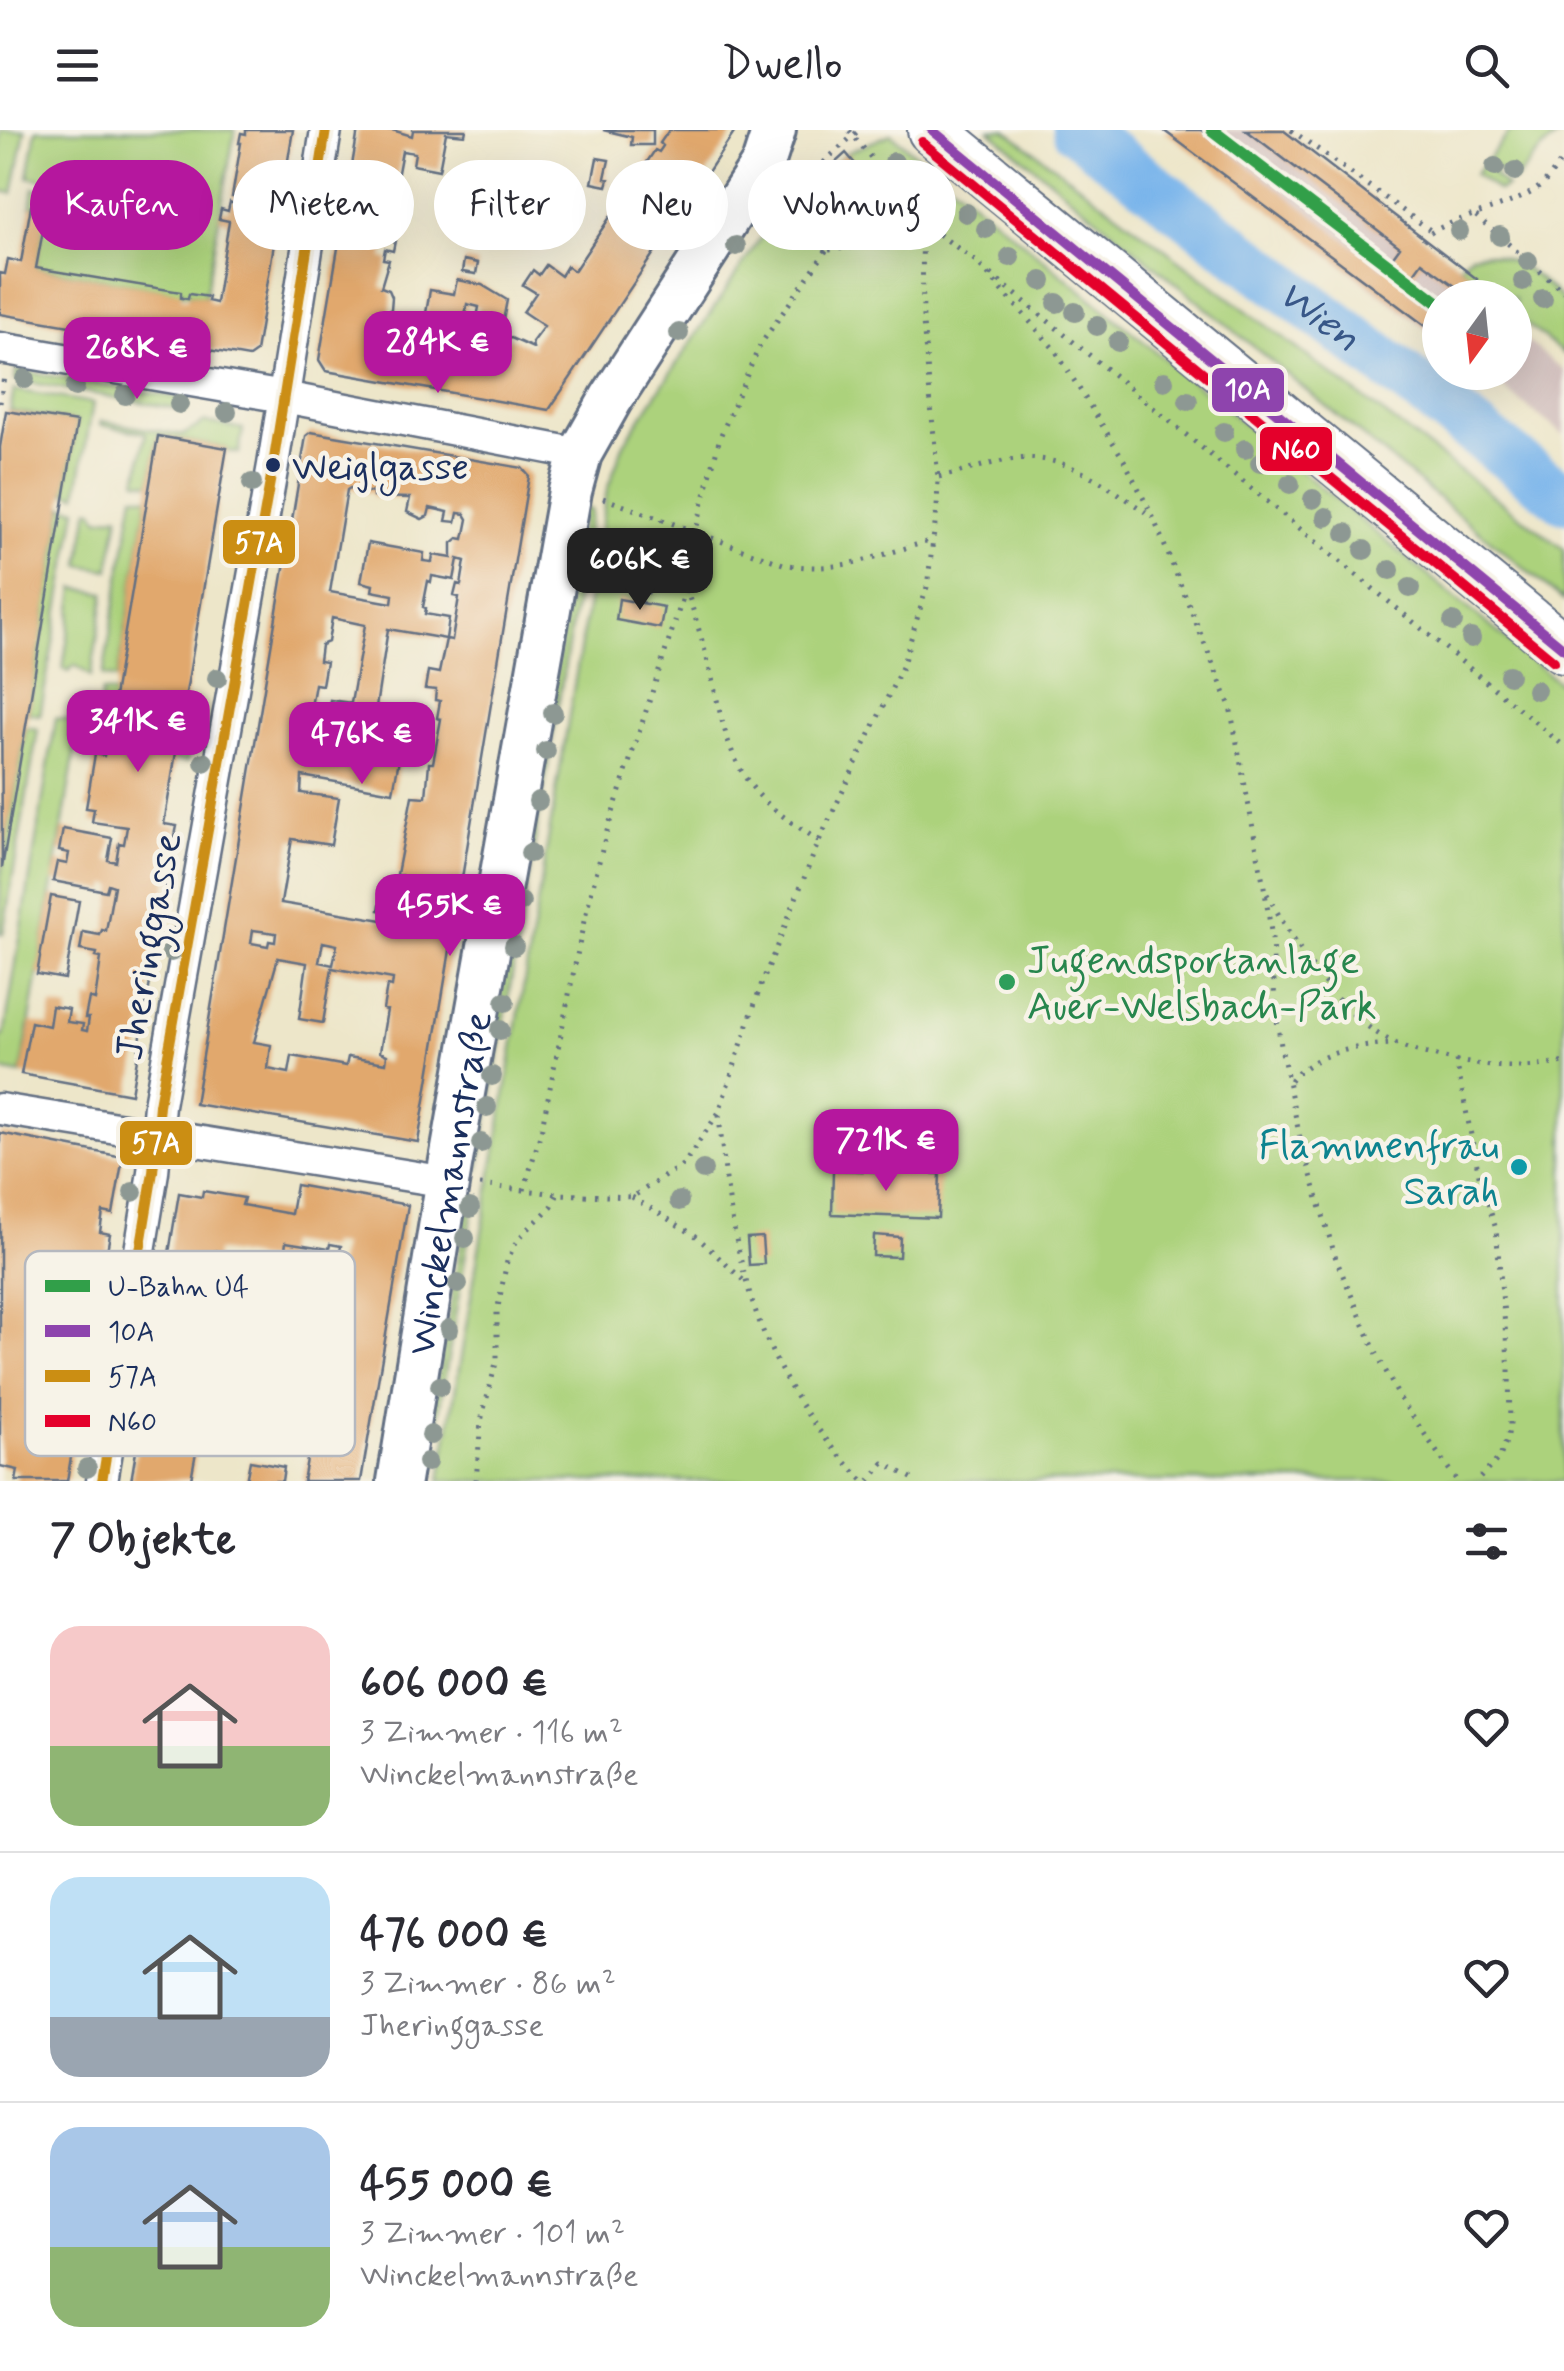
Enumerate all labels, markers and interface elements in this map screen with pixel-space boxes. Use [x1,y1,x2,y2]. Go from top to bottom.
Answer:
text: Dwello [722,36,842,95]
icon: menu [50,38,105,93]
icon: search [1459,38,1514,93]
chip: Kaufen [30,160,213,250]
chip: Mieten [233,160,414,250]
chip: Filter [434,160,586,250]
chip: Neu [606,160,728,250]
chip: Wohnung [748,160,956,250]
water label: Wien [1266,268,1371,366]
north arrow [1422,280,1532,390]
map controls [1422,280,1532,390]
pin: 284K € [357,311,519,396]
pin: 268K € [56,317,218,402]
text: 284K € [386,322,490,364]
text: 268K € [86,328,188,370]
line badge: 10A [1210,366,1286,414]
text: 10A [1225,373,1271,410]
line badge: N60 [1258,425,1334,473]
text: N60 [1271,433,1321,470]
place label: Weiglgasse [292,444,469,497]
marker: Weiglgasse [263,455,283,475]
line badge: 57A [221,518,297,566]
text: 57A [234,526,284,563]
pin: 606K € [559,528,721,613]
text: 606K € [589,539,691,581]
pin: 341K € [57,690,219,775]
text: 341K € [89,701,187,743]
pin: 476K € [281,702,443,787]
text: 476K € [311,713,413,755]
street label: Jheringgasse [104,829,199,1065]
pin: 455K € [369,874,531,959]
text: 455K € [397,885,503,927]
place label: Jugendsportanlage Auer-Welsbach-Park [1027,936,1377,1034]
marker: Jugendsportanlage Auer-Welsbach-Park [996,971,1018,993]
street label: Winckelmannstraße [397,1007,506,1359]
pin: 721K € [805,1109,967,1194]
line badge: 57A [118,1119,194,1167]
text: 721K € [836,1120,937,1162]
place label: Flammenfrau Sarah [1259,1121,1499,1219]
text: 57A [131,1126,181,1163]
marker: Flammenfrau Sarah [1508,1156,1530,1178]
legend [25,1251,355,1456]
text: U-Bahn U4 [108,1270,249,1307]
text: 10A [108,1315,155,1352]
text: 57A [108,1360,157,1397]
text: N60 [108,1405,157,1442]
text: 7 Objekte [50,1514,236,1569]
icon: filters [1459,1514,1514,1569]
text: 606 000 € [360,1657,548,1712]
icon: home [130,1666,250,1786]
icon: heart [1459,1699,1514,1754]
text: 3 Zimmer · 116 m² [360,1712,623,1754]
text: Winckelmannstraße [360,1754,638,1796]
text: 476 000 € [360,1908,548,1963]
icon: home [130,1917,250,2037]
icon: heart [1459,1950,1514,2005]
text: 3 Zimmer · 86 m² [360,1963,616,2005]
text: Jheringgasse [360,2005,544,2047]
text: 455 000 € [360,2158,553,2213]
icon: home [130,2167,250,2287]
icon: heart [1459,2200,1514,2255]
text: 3 Zimmer · 101 m² [360,2213,625,2255]
text: Winckelmannstraße [360,2255,638,2297]

